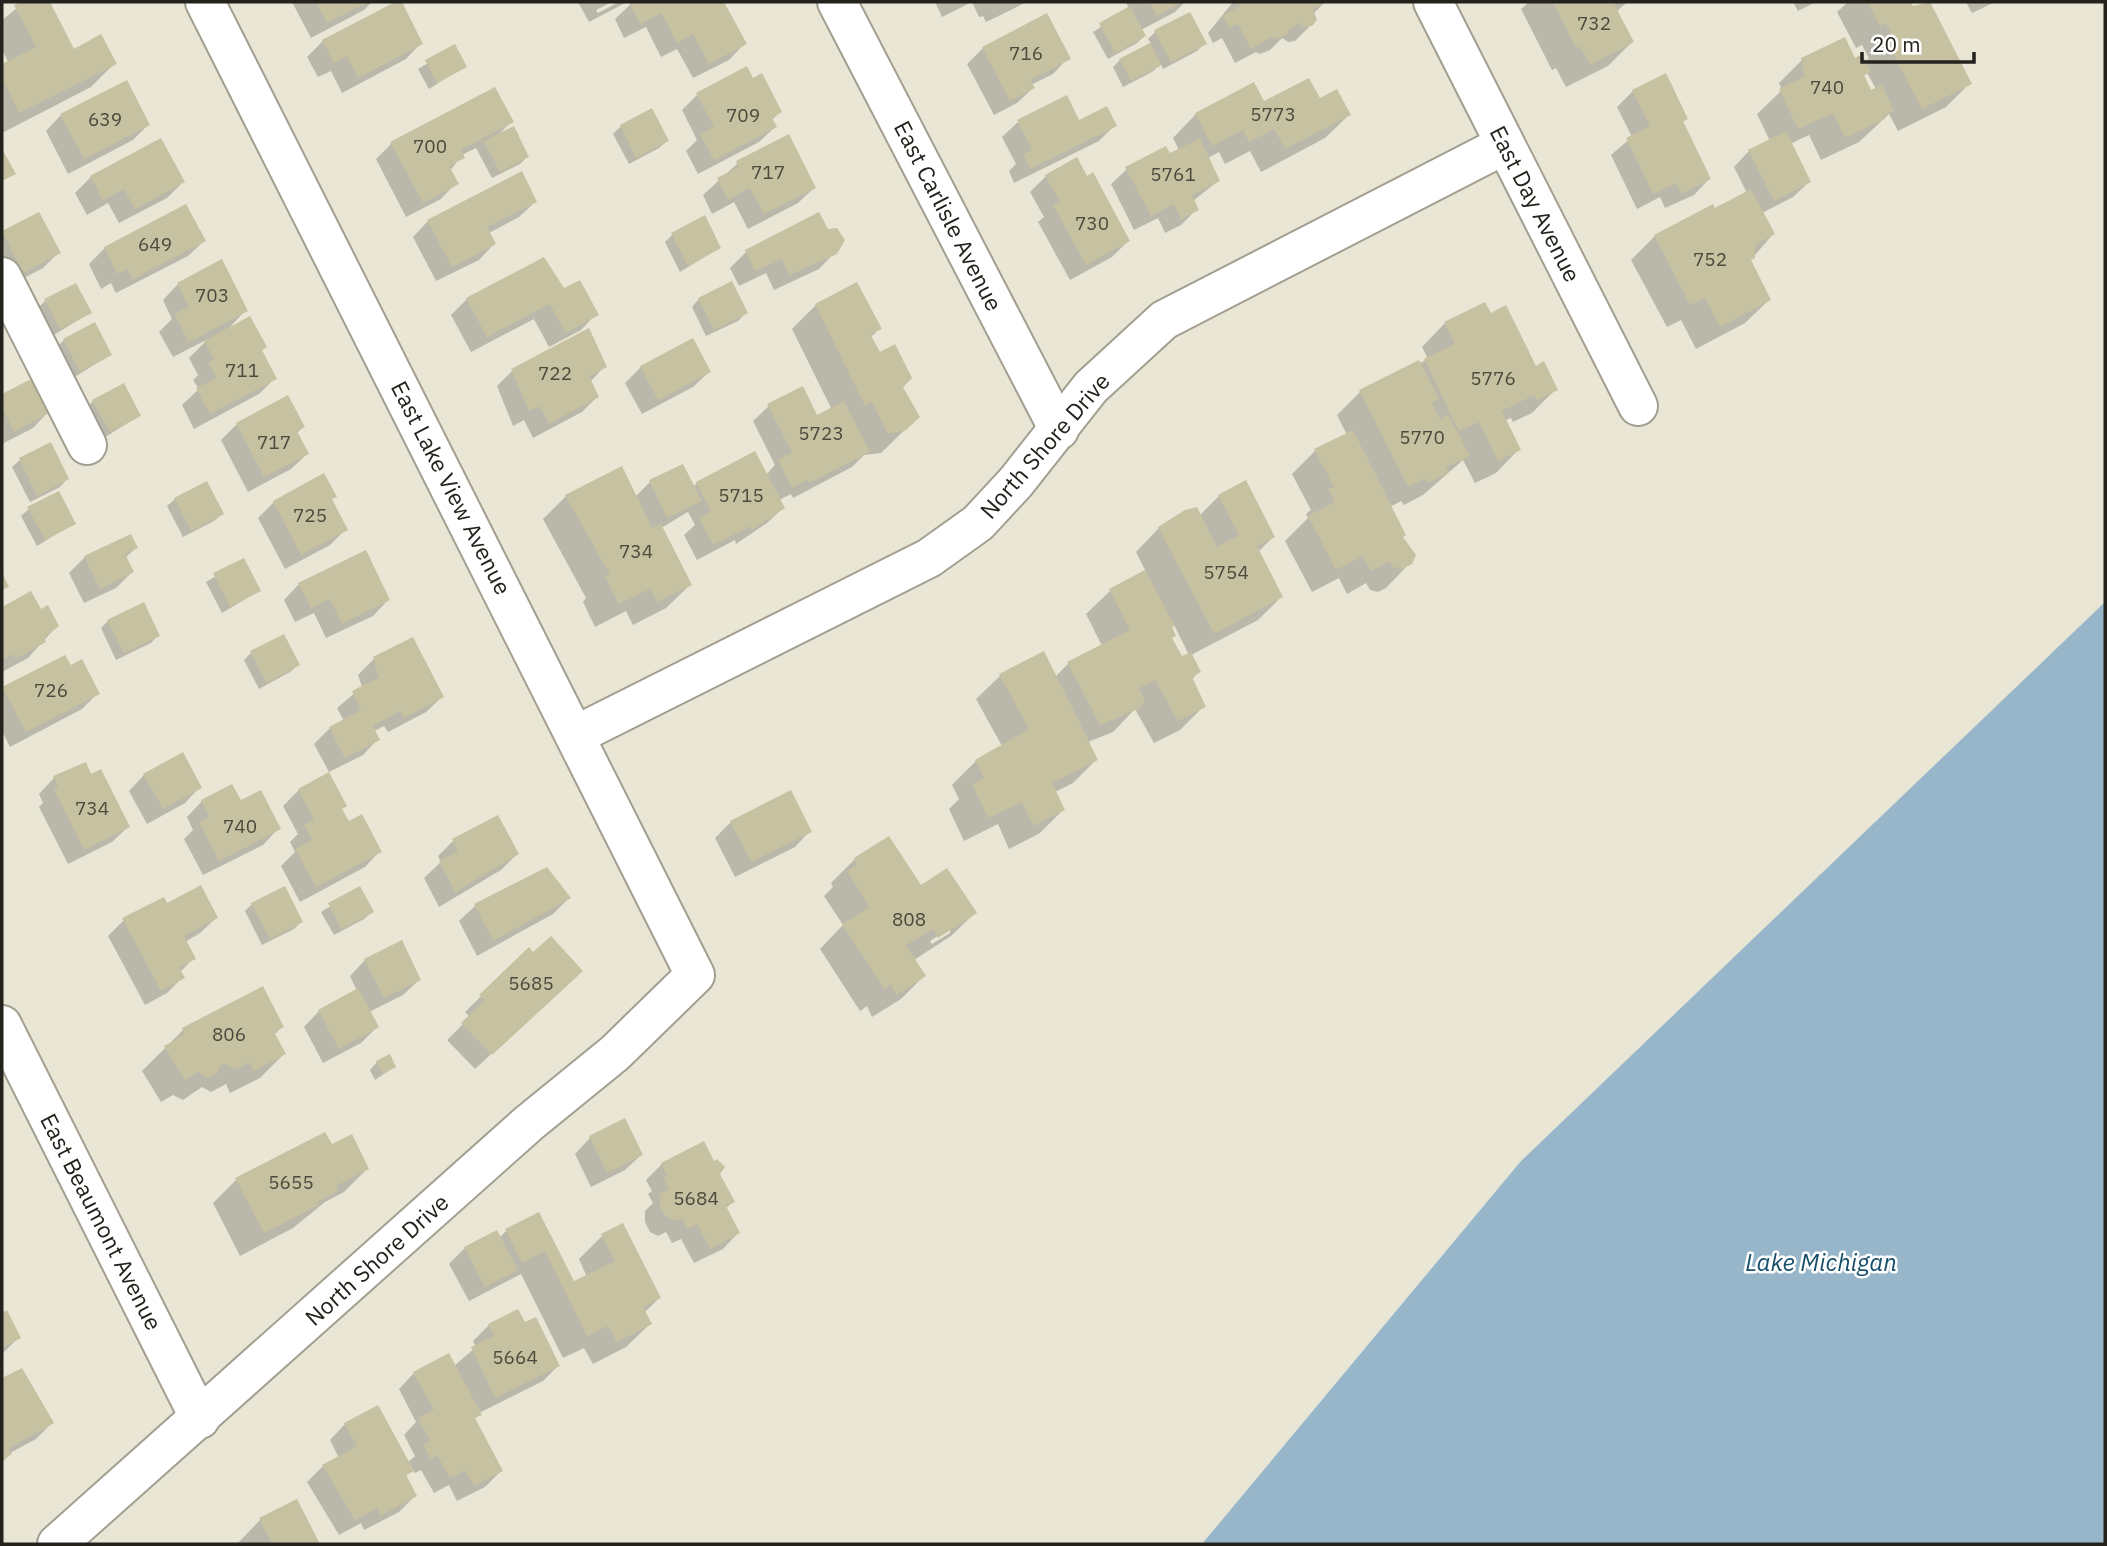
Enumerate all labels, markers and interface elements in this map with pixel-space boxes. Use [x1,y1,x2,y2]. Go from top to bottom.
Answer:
house number: 732 [1577,11,1611,35]
scale bar [1862,21,1974,65]
text: 20 m [1872,30,1921,58]
house number: 716 [1009,41,1043,65]
house number: 740 [1810,75,1844,99]
house number: 5773 [1250,102,1296,126]
house number: 709 [726,103,760,127]
house number: 639 [88,107,122,131]
street label: East Carlisle Avenue [888,115,1010,316]
street label: East Day Avenue [1484,120,1588,287]
house number: 700 [413,134,447,158]
house number: 717 [751,160,785,184]
house number: 5761 [1150,162,1196,186]
house number: 730 [1075,211,1109,235]
house number: 649 [138,232,172,256]
house number: 752 [1693,247,1727,271]
house number: 703 [195,283,229,307]
house number: 711 [225,358,259,382]
house number: 722 [538,361,572,385]
street label: North Shore Drive [973,366,1116,524]
house number: 5776 [1470,366,1516,390]
street label: East Lake View Avenue [385,376,519,599]
house number: 5723 [798,421,844,445]
house number: 5770 [1399,425,1445,449]
house number: 717 [257,430,291,454]
house number: 5715 [718,483,764,507]
house number: 725 [293,503,327,527]
house number: 734 [619,539,653,563]
house number: 5754 [1203,560,1249,584]
house number: 726 [34,678,68,702]
house number: 734 [75,796,109,820]
house number: 740 [223,814,257,838]
house number: 808 [892,907,926,931]
house number: 5685 [508,971,554,995]
house number: 806 [212,1022,246,1046]
street label: East Beaumont Avenue [34,1108,170,1335]
house number: 5655 [268,1170,314,1194]
house number: 5684 [673,1186,719,1210]
street label: North Shore Drive [298,1187,454,1332]
water label: Lake Michigan [1745,1246,1897,1278]
house number: 5664 [492,1345,538,1369]

